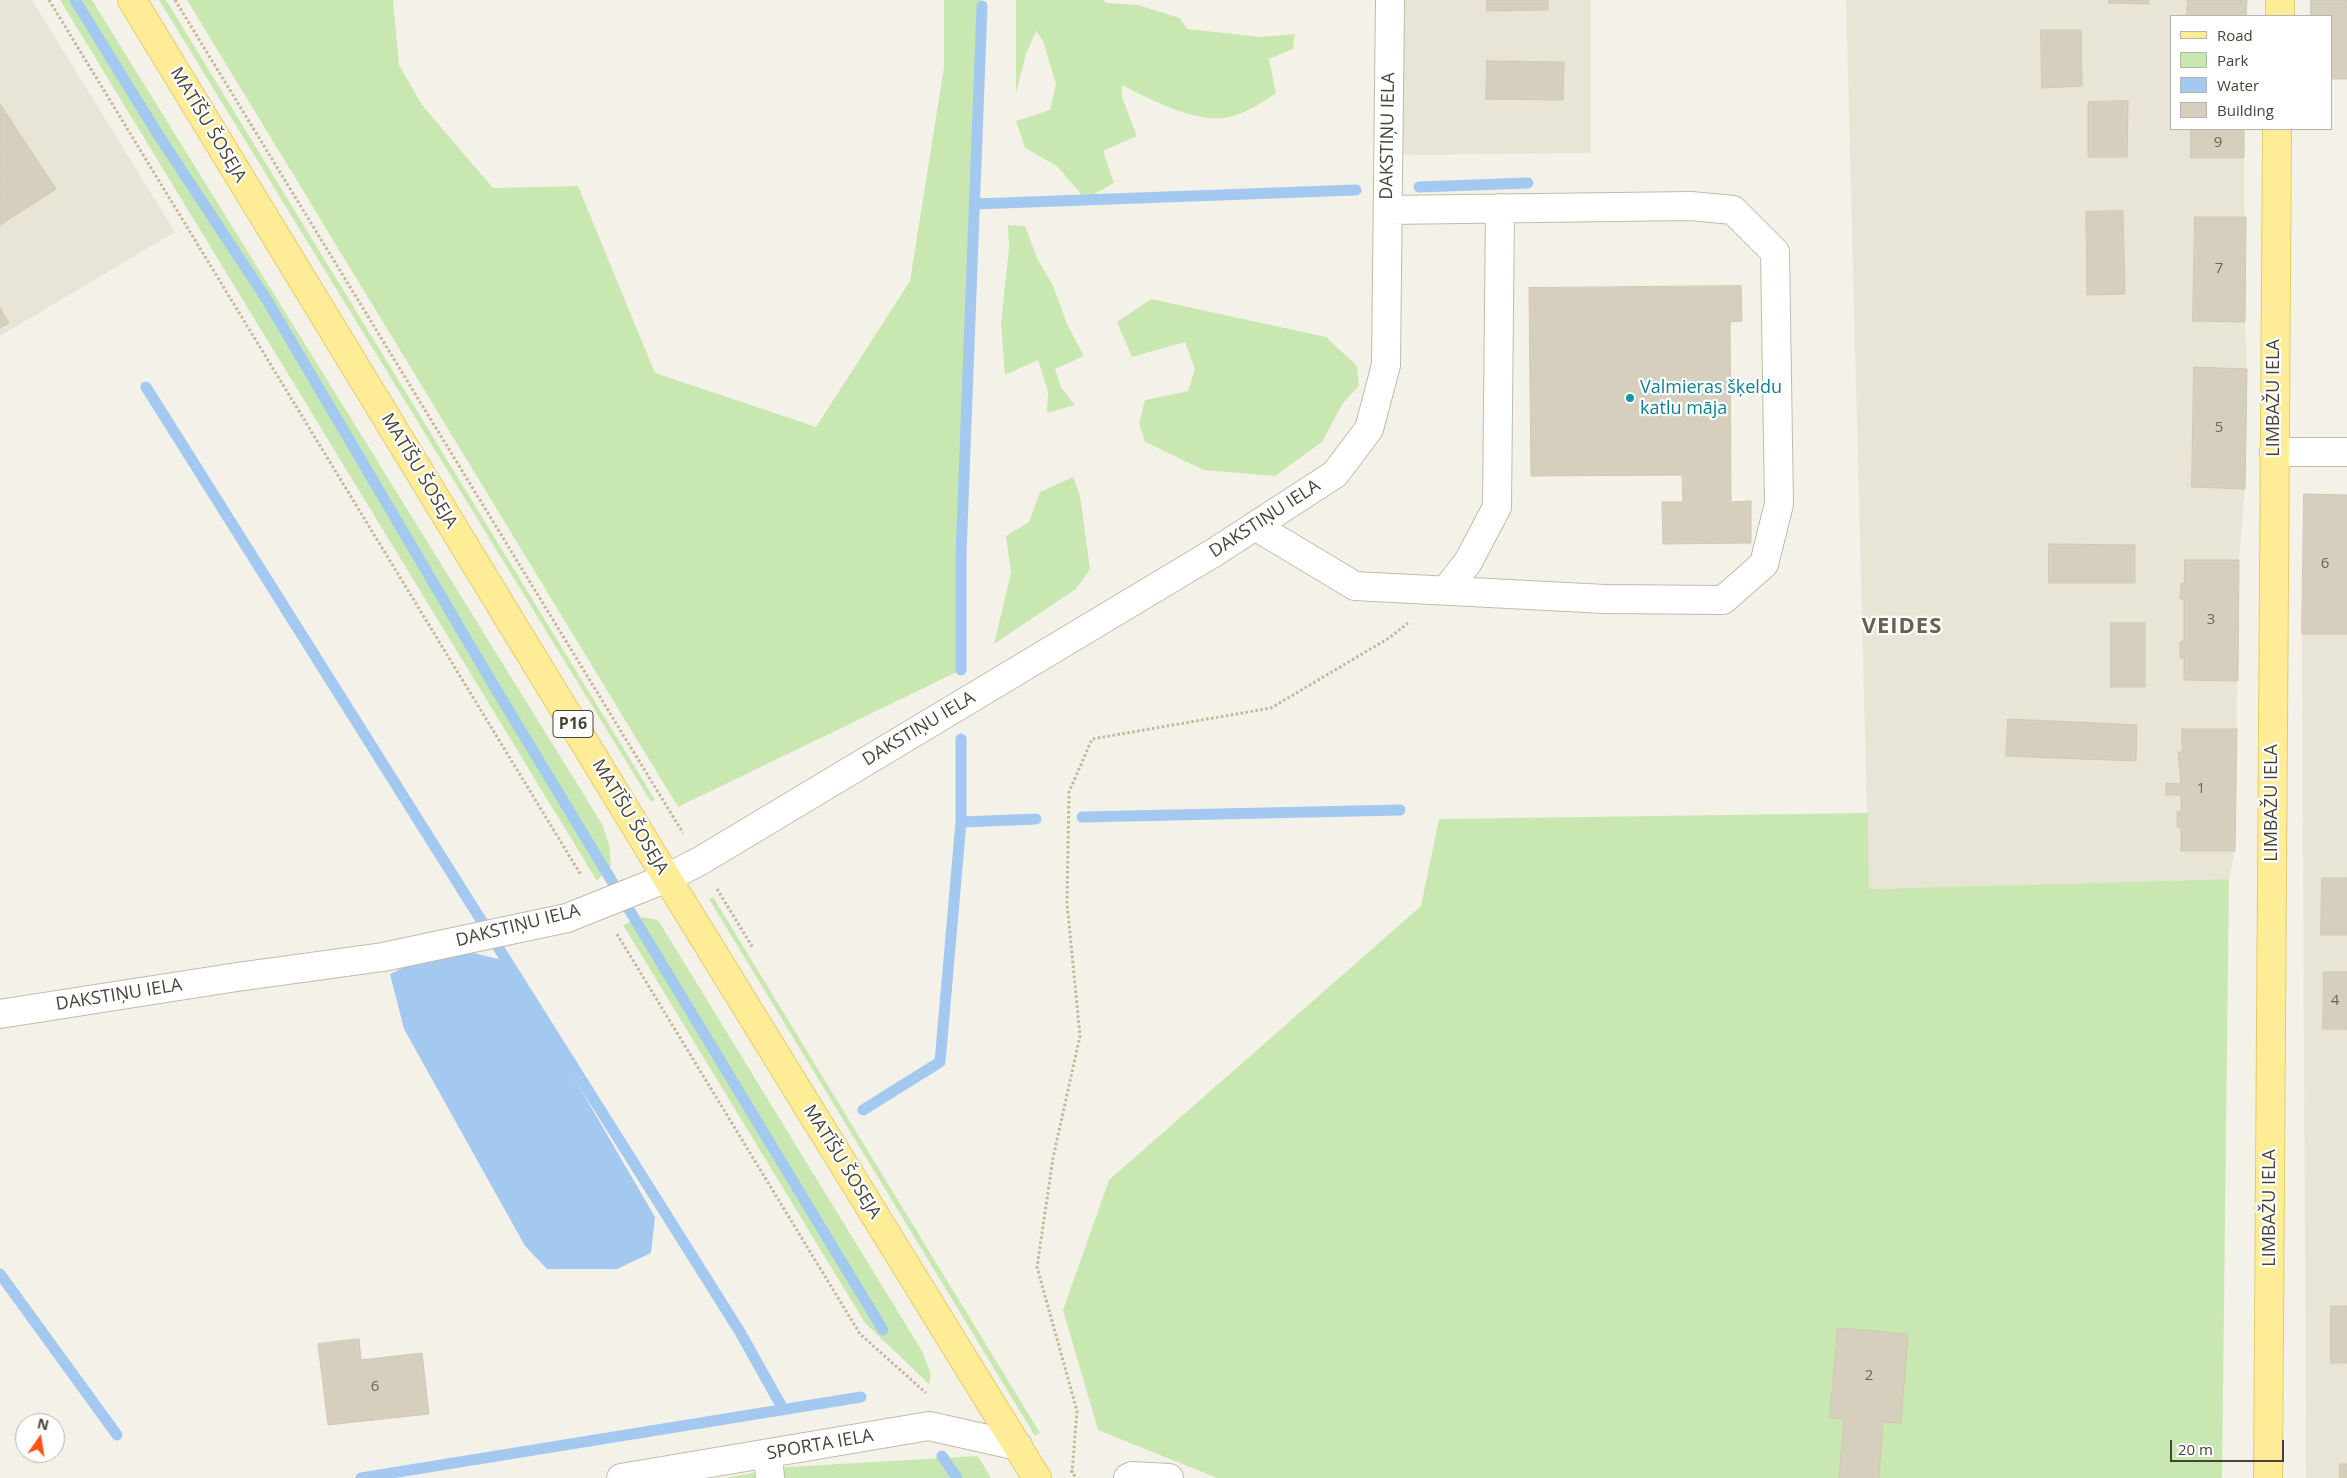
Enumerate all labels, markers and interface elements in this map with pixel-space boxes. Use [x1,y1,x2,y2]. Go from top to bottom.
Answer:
legend [2170,15,2332,130]
text: Road [2217,25,2253,45]
text: Park [2217,50,2248,70]
street label: MATĪŠU ŠOSEJA [165,64,251,186]
street label: DAKSTIŅU IELA [1376,72,1400,200]
text: Water [2217,75,2259,95]
text: Building [2217,100,2274,120]
house number: 9 [2214,134,2222,152]
house number: 7 [2215,260,2223,278]
street label: LIMBAŽU IELA [2263,339,2285,457]
place label: Valmieras šķeldu katlu māja [1640,377,1782,419]
marker: Valmieras šķeldu katlu māja [1624,392,1636,404]
street label: MATĪŠU ŠOSEJA [376,410,462,532]
house number: 5 [2215,419,2223,437]
street label: DAKSTIŅU IELA [1206,475,1324,563]
house number: 6 [2321,555,2329,573]
house number: 3 [2207,611,2215,629]
district label: VEIDES [1861,614,1943,640]
street label: DAKSTIŅU IELA [859,687,979,771]
road number: P16 [553,711,593,738]
street label: LIMBAŽU IELA [2261,744,2283,862]
street label: MATĪŠU ŠOSEJA [587,756,673,878]
house number: 1 [2197,780,2205,798]
street label: DAKSTIŅU IELA [454,900,582,952]
street label: DAKSTIŅU IELA [54,974,184,1016]
house number: 4 [2331,992,2339,1010]
street label: MATĪŠU ŠOSEJA [798,1101,886,1223]
street label: LIMBAŽU IELA [2259,1149,2281,1267]
house number: 2 [1865,1367,1873,1385]
house number: 6 [371,1378,379,1396]
north arrow [15,1413,65,1463]
text: N [36,1413,51,1434]
street label: SPORTA IELA [765,1425,875,1465]
scale bar [2172,1430,2286,1462]
text: 20 m [2178,1439,2213,1459]

